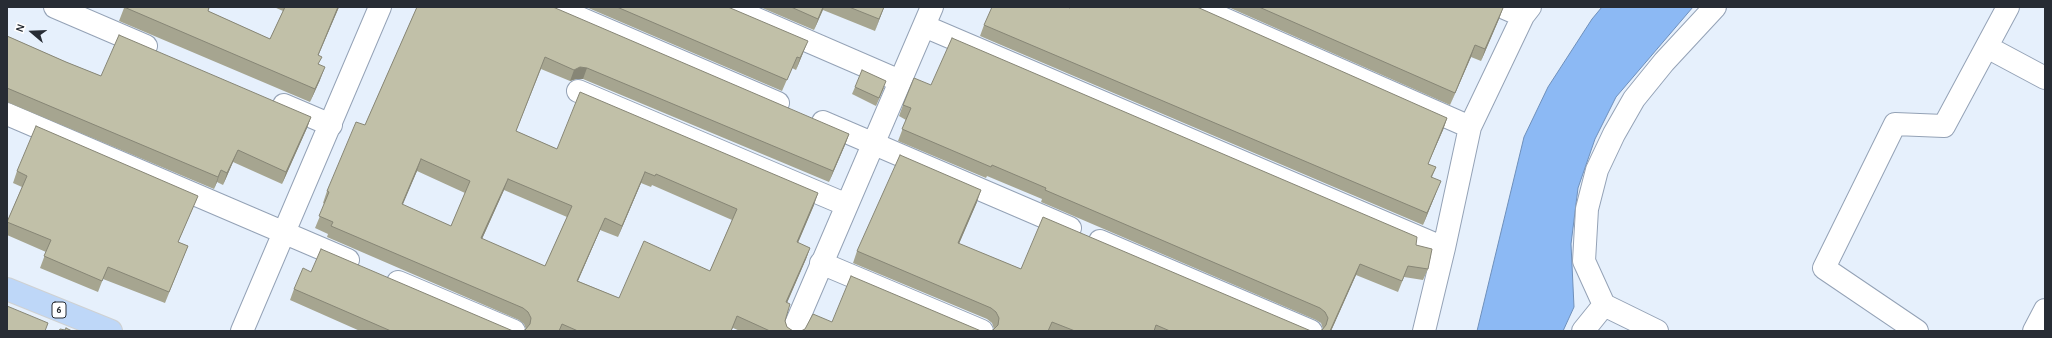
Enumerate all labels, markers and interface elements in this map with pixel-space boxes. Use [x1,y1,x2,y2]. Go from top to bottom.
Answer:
north arrow [12,12,52,52]
text: N [14,23,27,33]
road number: 6 [52,302,66,318]

